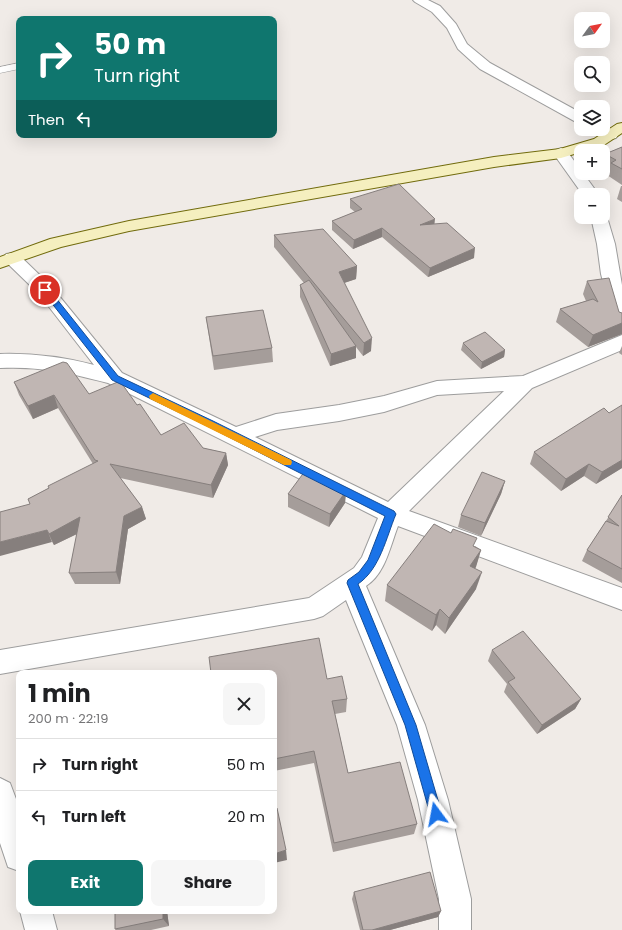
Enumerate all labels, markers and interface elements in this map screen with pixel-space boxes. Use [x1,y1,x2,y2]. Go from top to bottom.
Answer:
north arrow [574,12,610,48]
map controls [574,12,610,224]
text: 50 m [94,25,166,64]
icon: right [28,32,80,84]
button: search [574,56,610,92]
text: Turn right [94,63,180,88]
button: layers [574,100,610,136]
icon: left [73,108,95,130]
text: Then [28,109,65,130]
button: + [574,144,610,180]
button: − [574,188,610,224]
pin [28,273,62,307]
icon: arrive [34,279,56,301]
text: 1 min [28,677,91,710]
button: close [223,683,265,725]
text: 200 m · 22:19 [28,709,108,728]
icon: right [28,754,50,776]
text: Turn right [62,754,138,775]
text: 50 m [227,754,265,775]
position arrow [415,793,457,835]
icon: left [28,806,50,828]
text: Turn left [62,806,126,827]
text: 20 m [227,806,265,827]
button: Exit [28,860,143,906]
button: Share [151,860,265,906]

